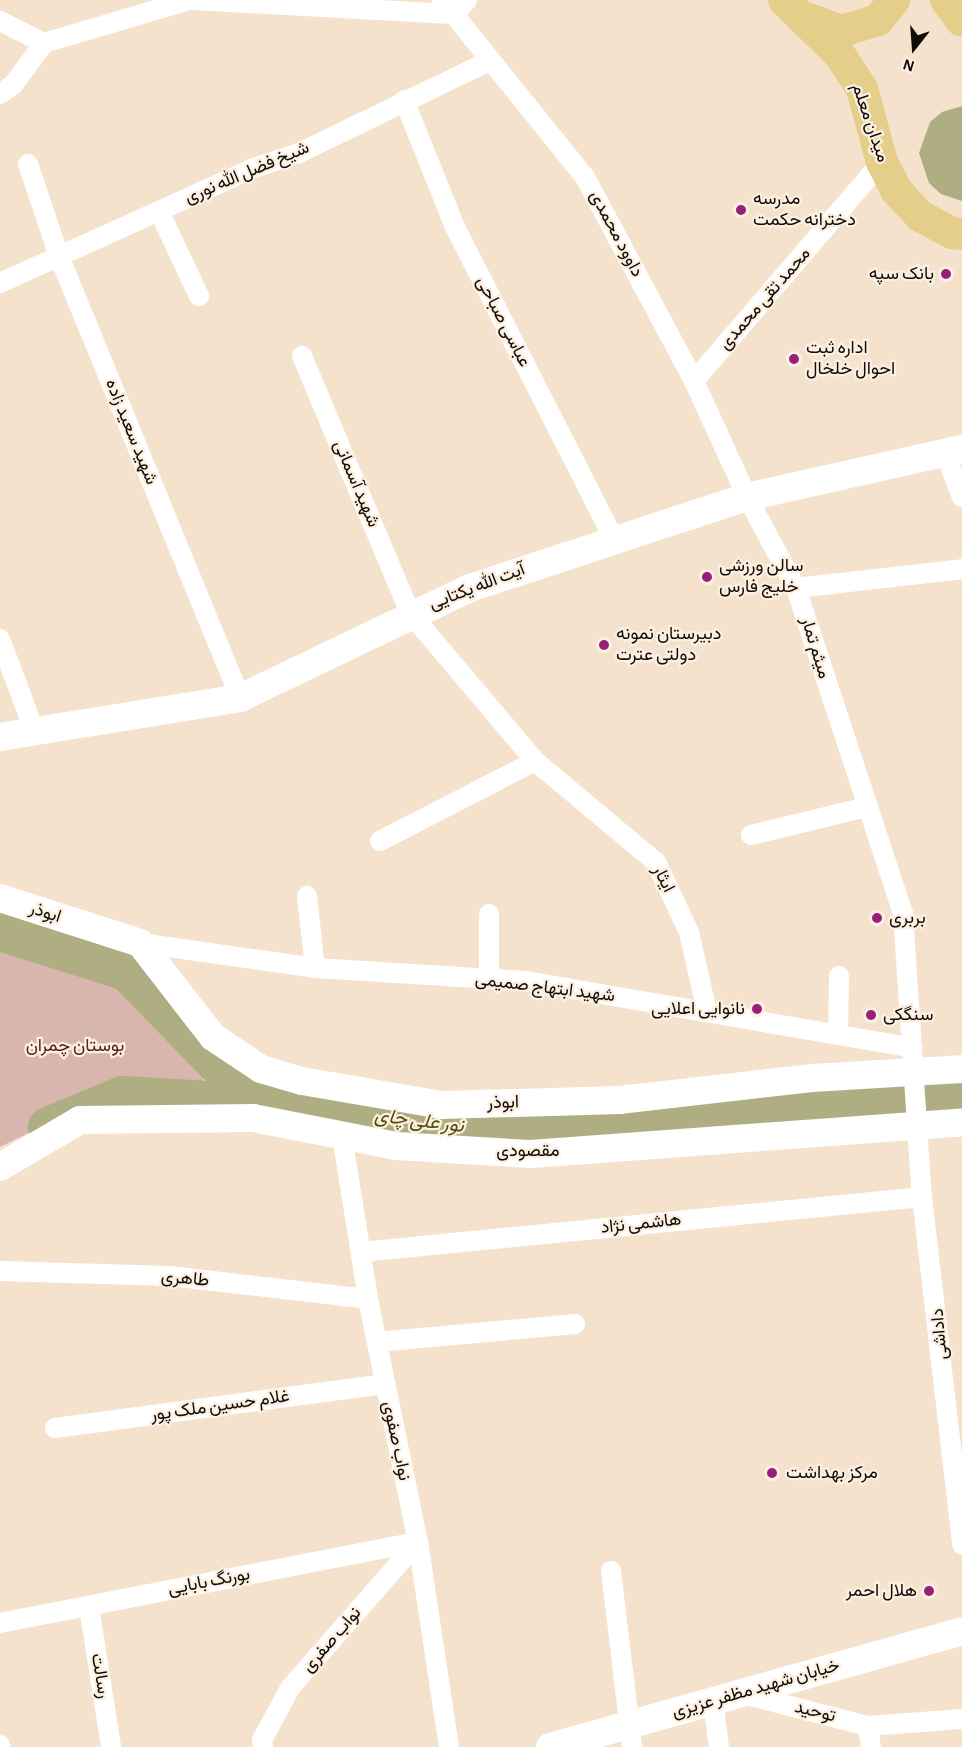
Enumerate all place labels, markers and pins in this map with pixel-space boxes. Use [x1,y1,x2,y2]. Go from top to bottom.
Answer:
place label: مدرسه دخترانه حکمت [753,189,856,232]
marker: مدرسه دخترانه حکمت [734,203,748,217]
place label: بانک سپه [869,263,934,285]
marker: بانک سپه [939,267,953,281]
place label: اداره ثبت احوال خلخال [806,338,895,380]
marker: اداره ثبت احوال خلخال [787,352,801,366]
place label: سالن ورزشی خلیج فارس [719,556,804,598]
marker: سالن ورزشی خلیج فارس [700,570,714,584]
place label: دبیرستان نمونه دولتی عترت [616,624,721,666]
marker: دبیرستان نمونه دولتی عترت [597,638,611,652]
place label: بربری [889,907,926,929]
marker: بربری [870,911,884,925]
place label: نانوایی اعلایی [651,998,745,1020]
marker: نانوایی اعلایی [750,1002,764,1016]
place label: سنگکی [883,1004,933,1026]
marker: سنگکی [864,1008,878,1022]
place label: مرکز بهداشت [786,1462,878,1484]
marker: مرکز بهداشت [763,1464,781,1482]
place label: هلال احمر [846,1580,917,1602]
marker: هلال احمر [922,1584,936,1598]

